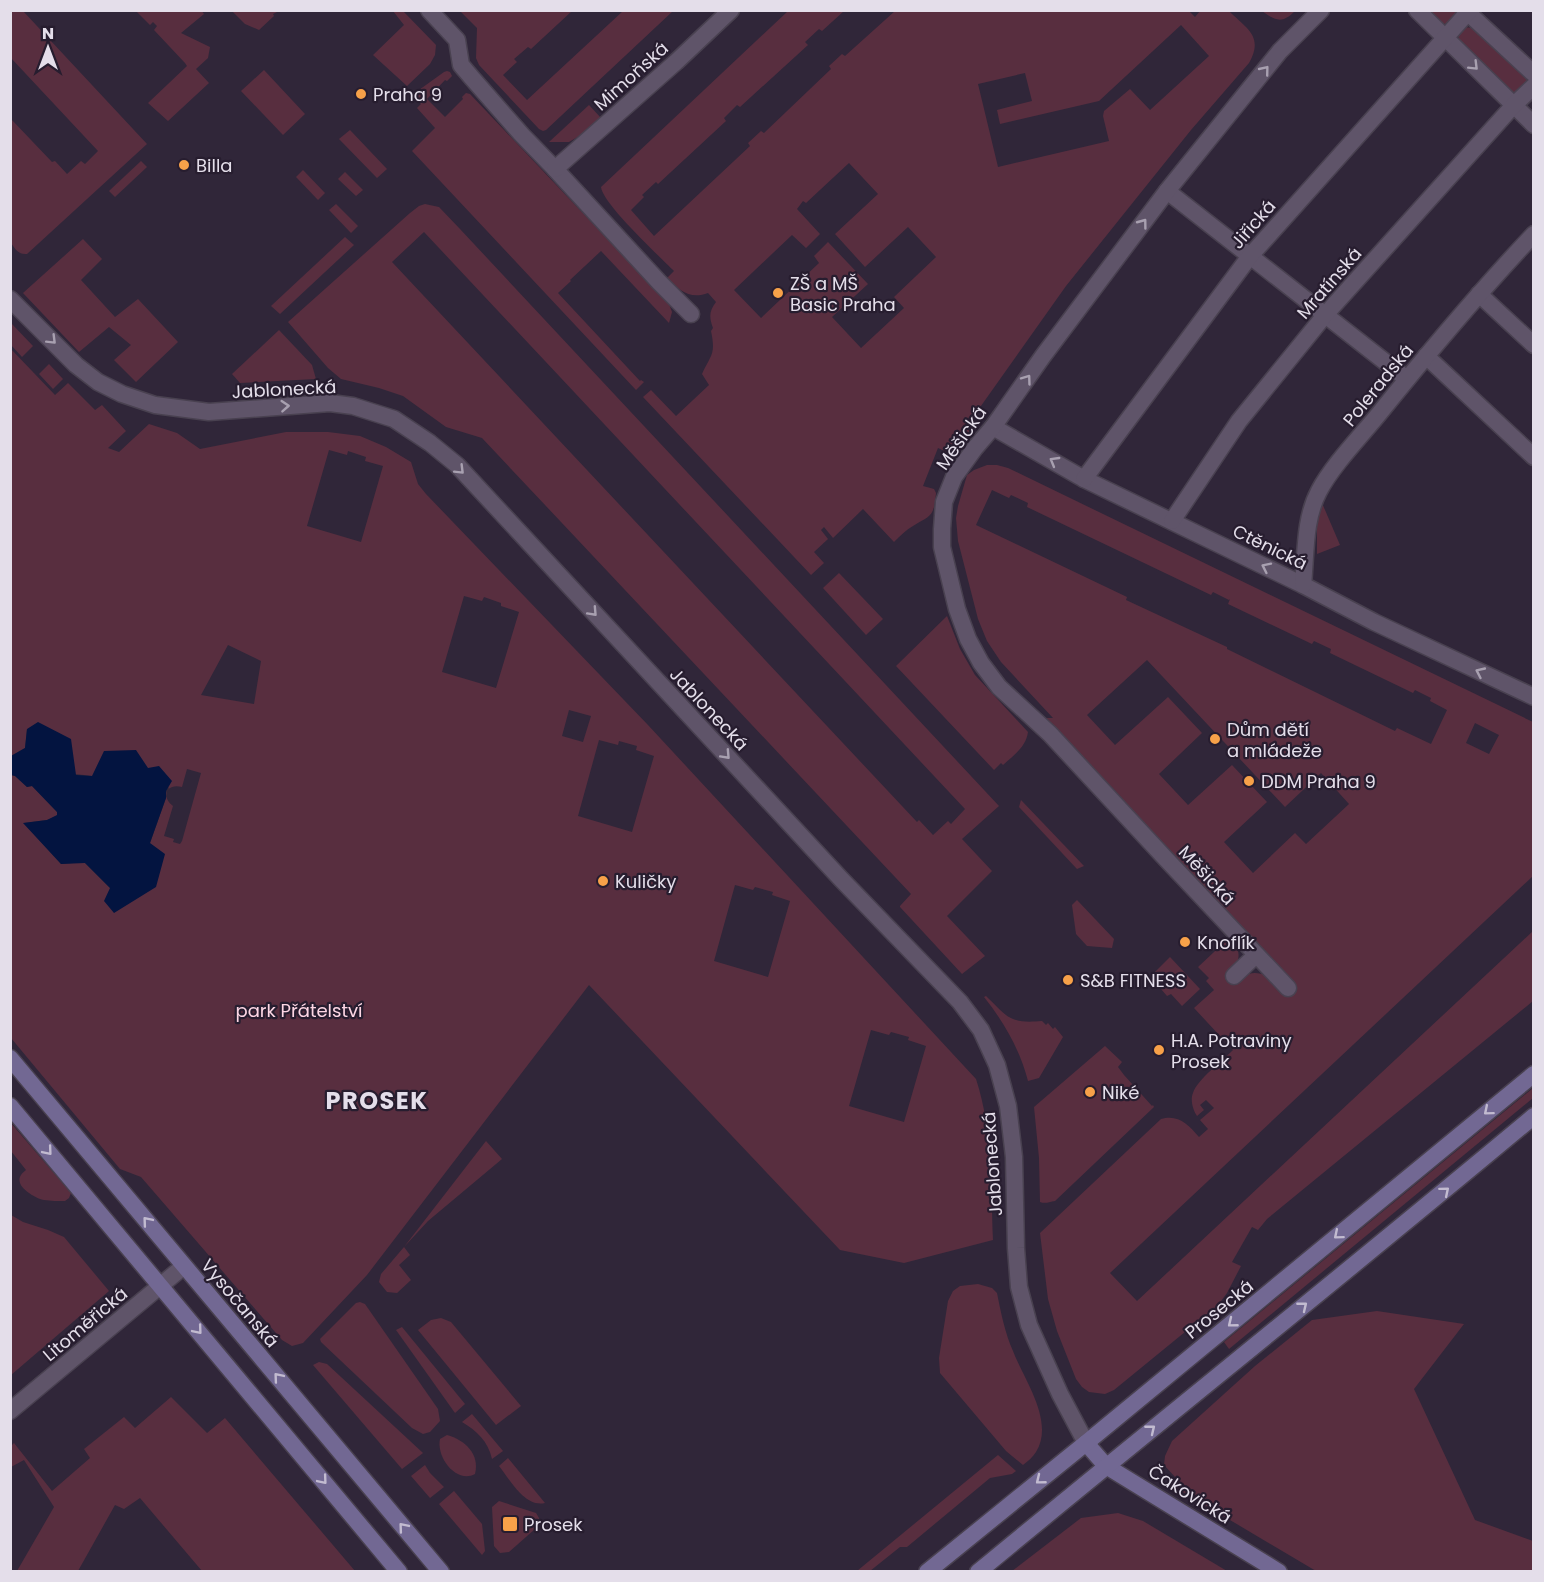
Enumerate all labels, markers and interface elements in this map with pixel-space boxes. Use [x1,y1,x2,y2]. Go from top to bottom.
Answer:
north arrow [18,18,78,78]
text: N [42,22,54,45]
street label: Mimoňská [588,36,674,116]
one-way arrow [1466,59,1477,70]
one-way arrow [1257,66,1268,77]
place label: Praha 9 [373,82,442,107]
marker: Praha 9 [354,87,368,101]
place label: Billa [196,153,233,178]
marker: Billa [177,158,191,172]
street label: Jiřická [1225,194,1281,254]
one-way arrow [1136,218,1147,229]
street label: Mratínská [1291,242,1367,324]
place label: ZŠ a MŠ Basic Praha [790,271,896,317]
marker: ZŠ a MŠ Basic Praha [771,286,785,300]
one-way arrow [44,333,55,344]
street label: Poleradská [1337,339,1419,431]
street label: Jablonecká [231,374,337,404]
one-way arrow [1019,374,1030,385]
one-way arrow [280,400,289,413]
street label: Měšická [930,401,992,475]
one-way arrow [1050,457,1060,469]
one-way arrow [453,463,464,473]
street label: Ctěnická [1229,518,1311,576]
one-way arrow [1261,563,1272,574]
one-way arrow [586,605,597,616]
street label: Jablonecká [664,662,754,756]
one-way arrow [1476,668,1487,680]
place label: Dům dětí a mládeže [1227,717,1322,763]
marker: Dům dětí a mládeže [1208,732,1222,746]
one-way arrow [719,748,730,759]
place label: DDM Praha 9 [1261,769,1376,794]
marker: DDM Praha 9 [1242,774,1256,788]
street label: Měšická [1173,840,1241,910]
place label: Kuličky [615,869,677,894]
marker: Kuličky [596,874,610,888]
place label: Knoflík [1197,930,1256,955]
marker: Knoflík [1178,935,1192,949]
place label: S&B FITNESS [1080,968,1186,993]
marker: S&B FITNESS [1061,973,1075,987]
park label: park Přátelství [235,998,363,1023]
place label: H.A. Potraviny Prosek [1171,1028,1292,1074]
marker: H.A. Potraviny Prosek [1152,1043,1166,1057]
place label: Niké [1102,1080,1140,1105]
district label: PROSEK [326,1084,428,1117]
marker: Niké [1083,1085,1097,1099]
one-way arrow [1484,1104,1495,1115]
street label: Jablonecká [976,1111,1008,1217]
one-way arrow [41,1144,52,1155]
one-way arrow [1438,1187,1449,1198]
one-way arrow [143,1217,154,1228]
one-way arrow [1334,1228,1345,1239]
street label: Vysočanská [195,1253,285,1353]
street label: Prosecká [1179,1274,1259,1344]
street label: Litoměřická [37,1281,133,1367]
one-way arrow [1296,1303,1307,1314]
one-way arrow [1228,1316,1239,1327]
one-way arrow [191,1323,202,1334]
one-way arrow [274,1373,285,1384]
one-way arrow [1144,1425,1155,1436]
street label: Čakovická [1144,1459,1236,1529]
one-way arrow [1036,1472,1047,1483]
one-way arrow [316,1473,327,1484]
place label: Prosek [524,1512,583,1537]
marker: Prosek [501,1515,519,1533]
one-way arrow [399,1523,410,1534]

